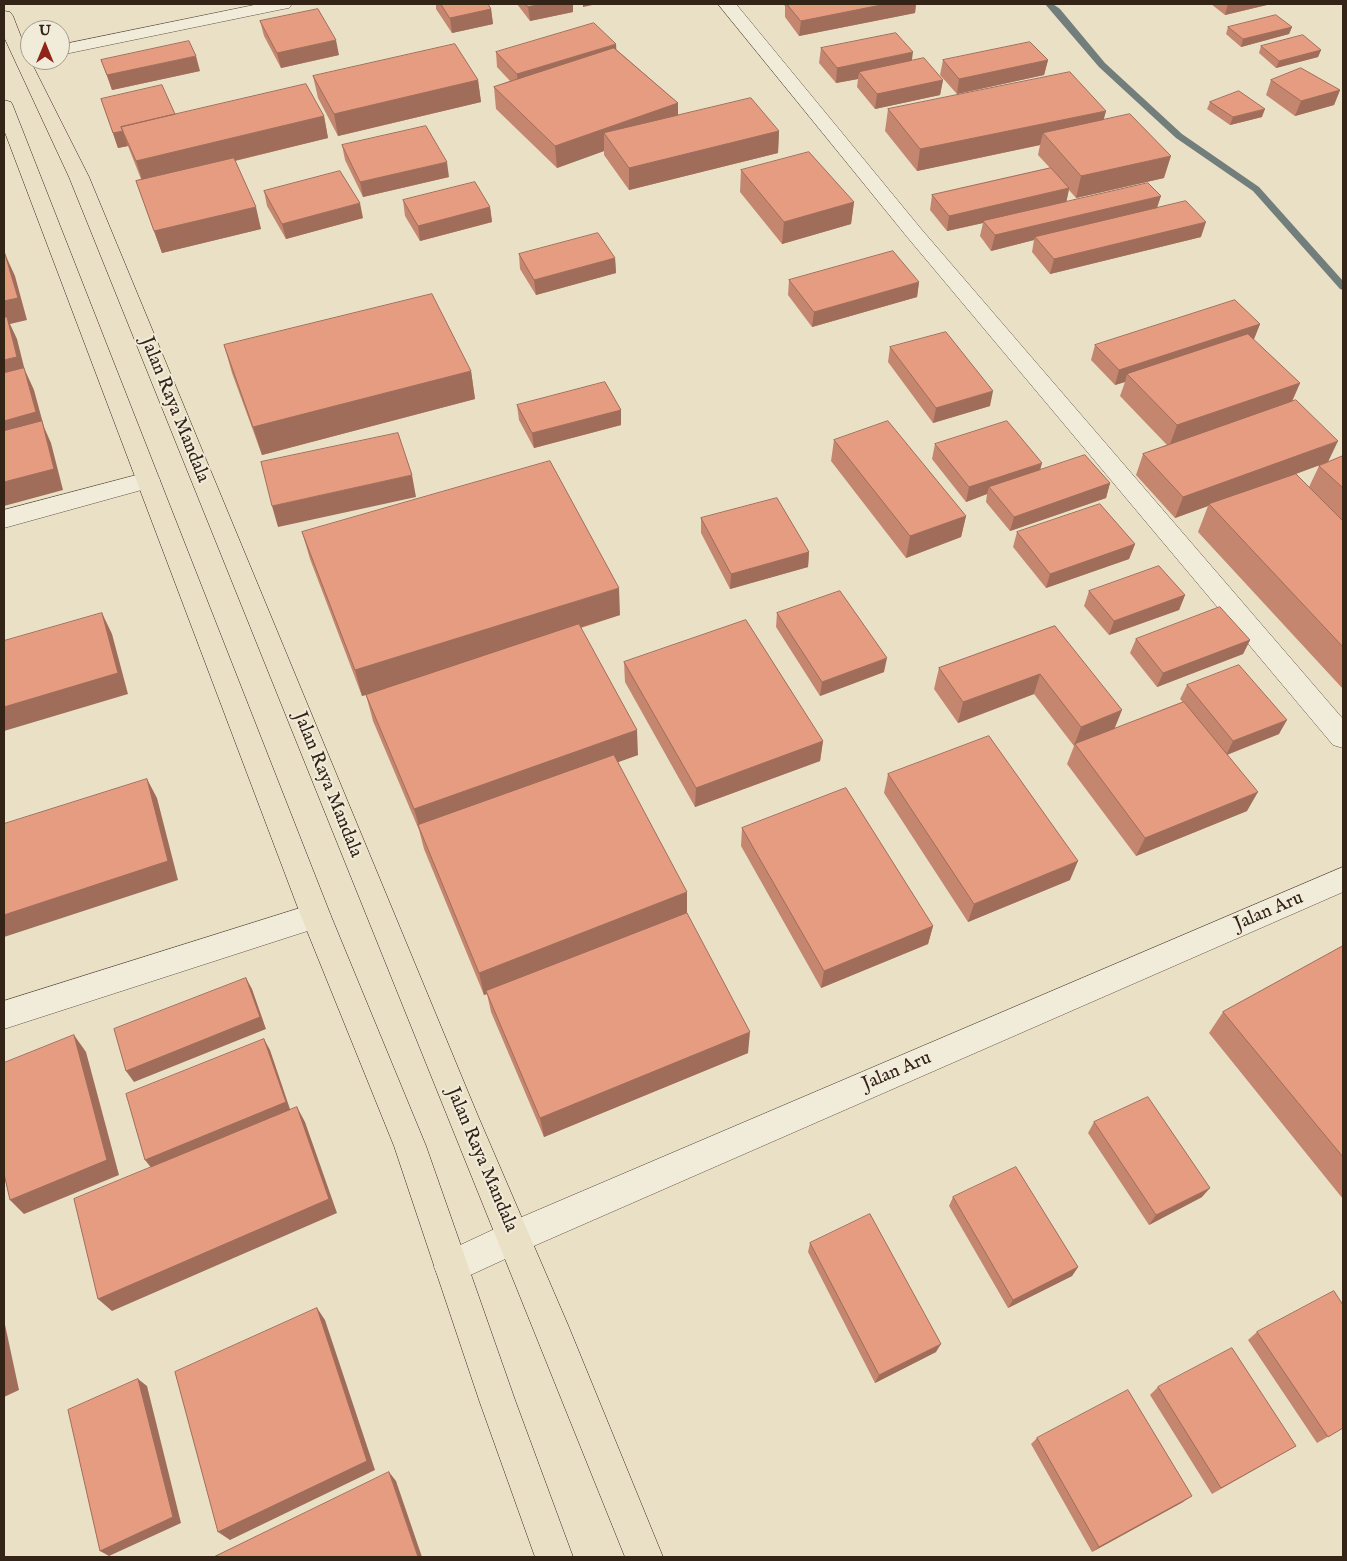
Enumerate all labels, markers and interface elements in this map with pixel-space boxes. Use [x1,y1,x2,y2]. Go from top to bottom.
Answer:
north arrow [20,20,70,70]
text: U [39,22,51,40]
street label: Jalan Raya Mandala [134,334,214,486]
street label: Jalan Raya Mandala [287,709,367,861]
street label: Jalan Aru [1231,887,1307,937]
street label: Jalan Aru [859,1047,935,1097]
street label: Jalan Raya Mandala [440,1084,522,1236]

